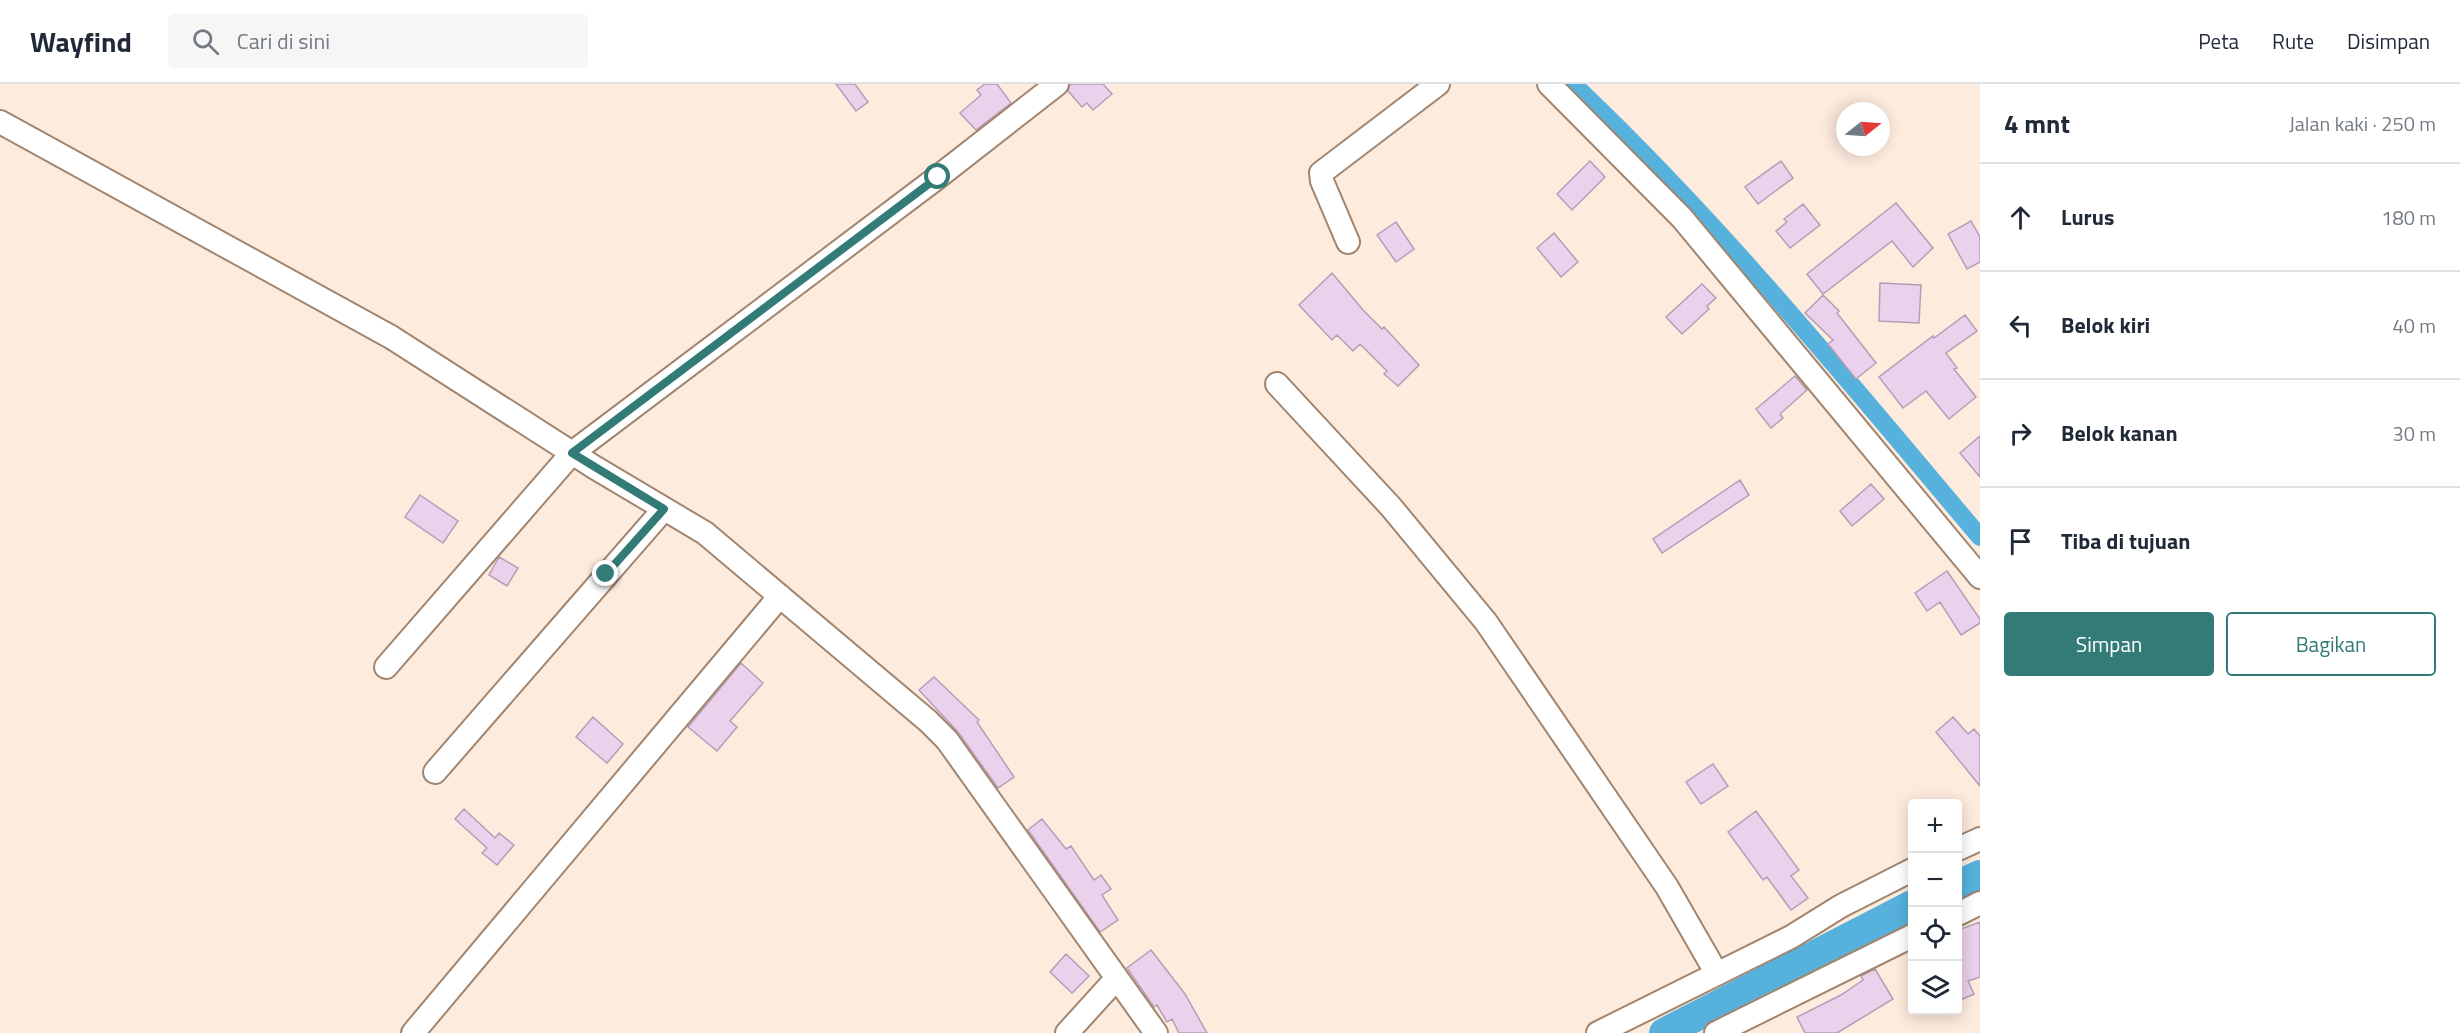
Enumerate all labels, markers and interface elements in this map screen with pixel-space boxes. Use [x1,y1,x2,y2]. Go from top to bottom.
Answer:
search box [168,14,588,68]
text: Wayfind [30,20,132,63]
text: Cari di sini [237,24,330,58]
icon: search [189,25,222,58]
text: Peta [2198,25,2239,57]
text: Rute [2272,25,2314,57]
text: Disimpan [2347,25,2430,57]
north arrow [1836,102,1890,156]
text: 4 mnt [2004,104,2070,143]
text: Jalan kaki · 250 m [2289,108,2436,139]
route start [924,163,950,189]
text: Lurus [2061,200,2114,234]
icon: ahead [2004,201,2037,234]
text: 180 m [2381,202,2436,233]
text: Belok kiri [2061,308,2150,342]
icon: left [2004,309,2037,342]
text: 40 m [2392,310,2436,341]
text: Belok kanan [2061,416,2178,450]
icon: right [2004,417,2037,450]
text: 30 m [2392,418,2436,449]
text: Tiba di tujuan [2061,524,2190,558]
icon: arrive [2004,525,2037,558]
route end [592,560,618,586]
button: Simpan [2004,612,2214,676]
button: Bagikan [2226,612,2436,676]
map controls [1908,799,1962,1015]
button: + [1908,799,1962,853]
button: − [1908,853,1962,907]
button: locate [1908,907,1962,961]
button: layers [1908,961,1962,1015]

